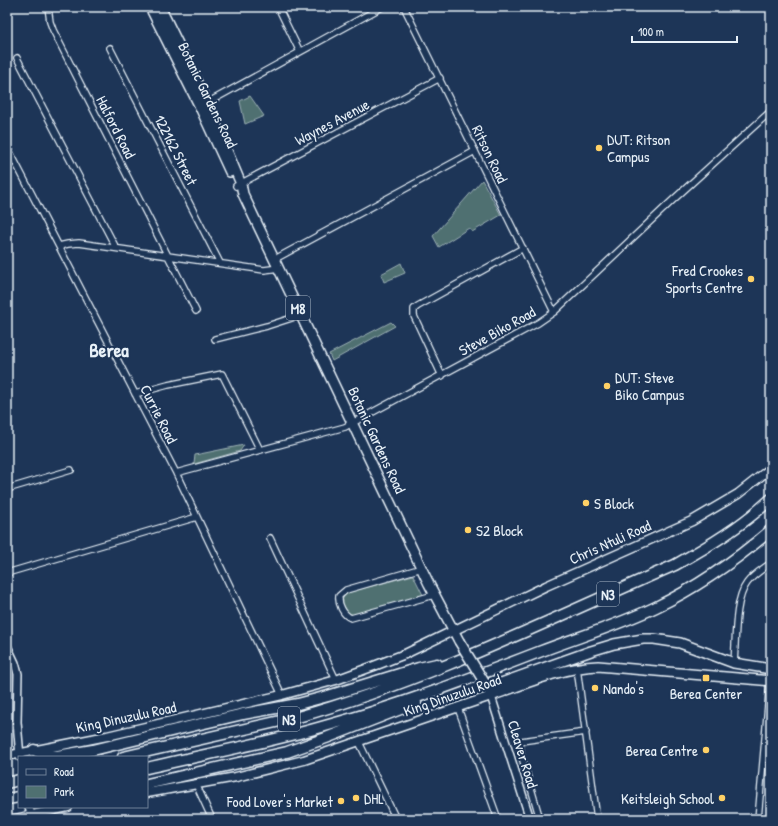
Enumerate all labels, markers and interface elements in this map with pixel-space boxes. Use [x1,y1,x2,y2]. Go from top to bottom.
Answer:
scale bar [632,18,737,44]
text: 100 m [638,23,664,40]
street label: Botanic Gardens Road [173,39,243,152]
street label: Halford Road [91,92,141,162]
street label: Waynes Avenue [291,94,373,150]
street label: 122162 Street [149,111,203,190]
street label: Ritson Road [467,122,513,187]
place label: DUT: Ritson Campus [607,129,670,167]
marker: DUT: Ritson Campus [594,143,604,153]
place label: Fred Crookes Sports Centre [666,260,743,298]
marker: Fred Crookes Sports Centre [746,274,756,284]
road number: M8 [286,296,310,320]
street label: Steve Biko Road [455,301,539,361]
district label: Berea [89,337,129,363]
place label: DUT: Steve Biko Campus [615,367,684,405]
street label: Currie Road [135,381,183,447]
marker: DUT: Steve Biko Campus [602,381,612,391]
street label: Botanic Gardens Road [343,383,411,497]
place label: S Block [594,493,634,514]
marker: S Block [581,498,591,508]
street label: Chris Ntuli Road [566,515,654,569]
place label: S2 Block [476,520,523,541]
marker: S2 Block [463,525,473,535]
road number: N3 [597,582,619,606]
street label: King Dinuzulu Road [400,668,504,722]
marker: Berea Center [701,673,711,683]
place label: Nando's [603,678,644,699]
marker: Nando's [590,683,600,693]
place label: Berea Center [670,683,742,704]
street label: King Dinuzulu Road [74,696,178,738]
road number: N3 [278,707,300,731]
street label: Cleaver Road [503,718,543,791]
place label: Berea Centre [625,740,698,761]
marker: Berea Centre [701,745,711,755]
legend [18,756,148,808]
text: Road [54,763,74,780]
text: Park [54,783,74,800]
place label: DHL [364,788,384,809]
place label: Keitsleigh School [621,788,714,809]
place label: Food Lover's Market [226,791,334,812]
marker: DHL [351,793,361,803]
marker: Keitsleigh School [717,793,727,803]
marker: Food Lover's Market [336,796,346,806]

